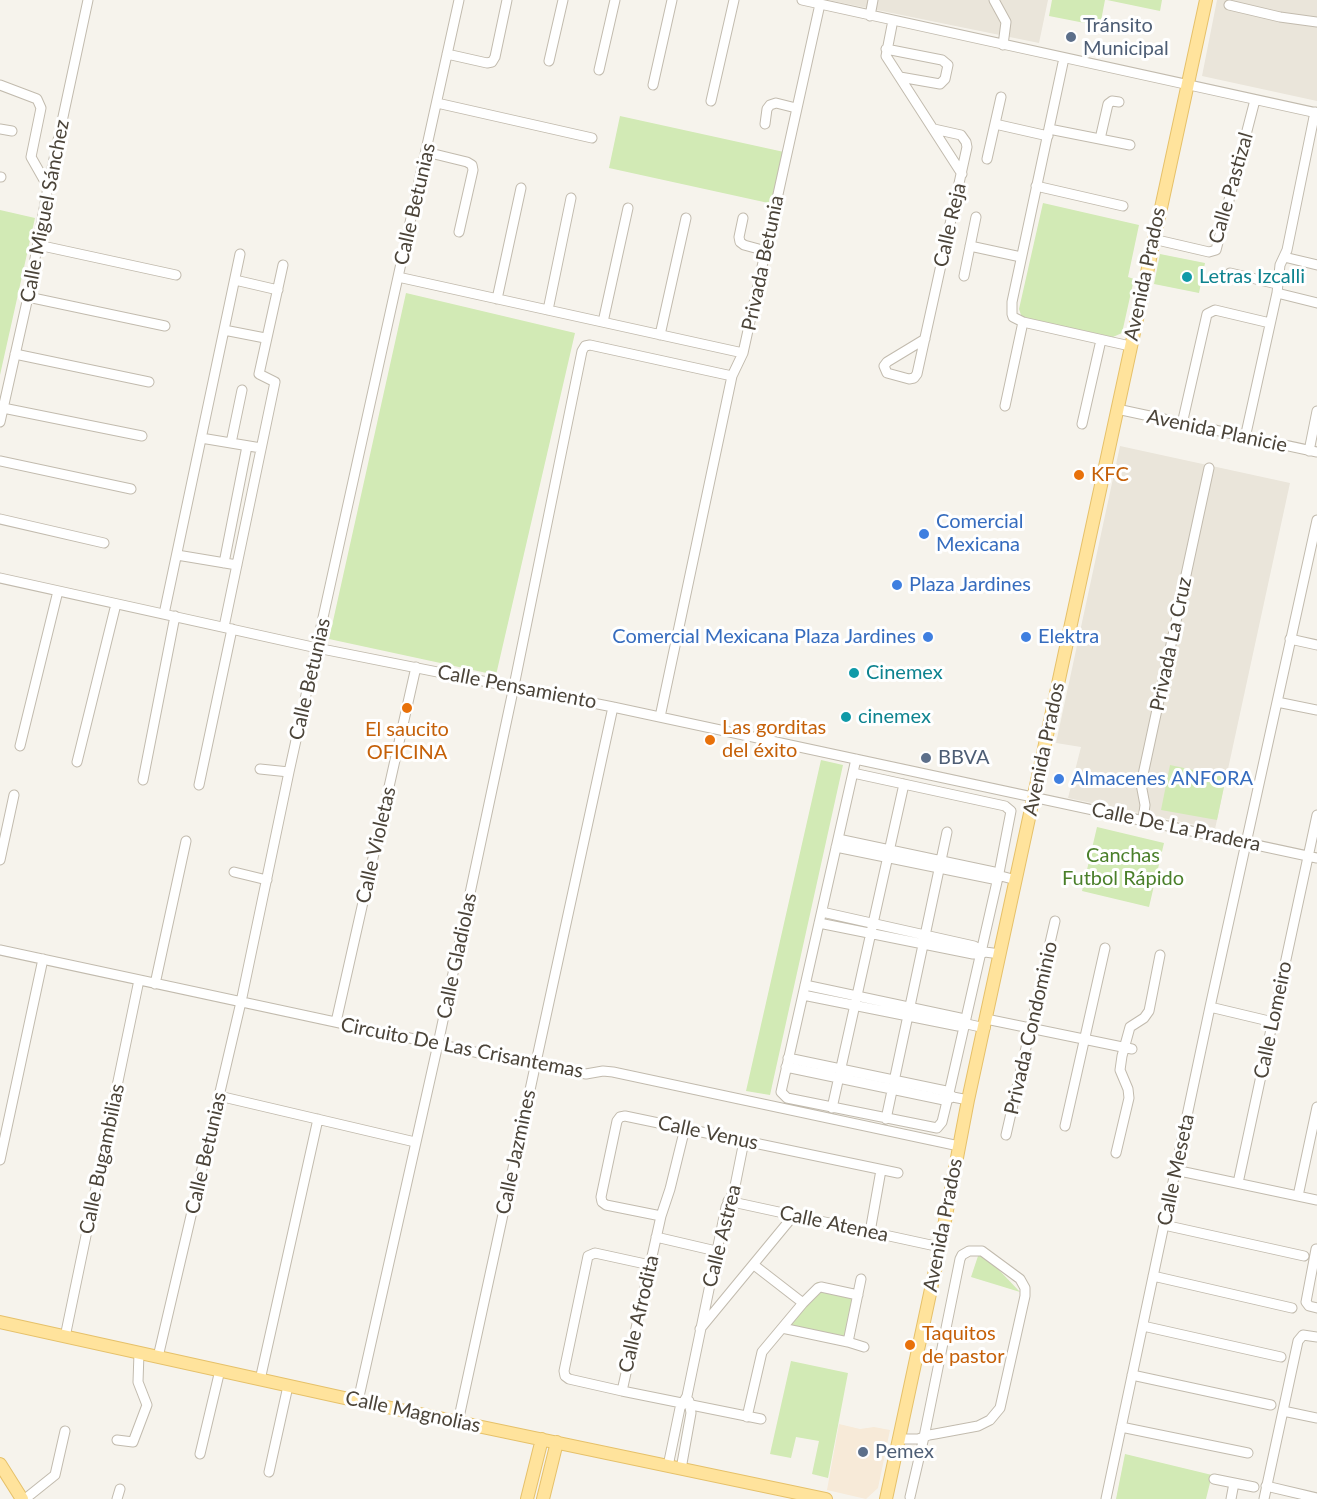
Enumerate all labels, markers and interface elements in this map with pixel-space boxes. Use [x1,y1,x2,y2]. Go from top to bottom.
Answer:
place label: Tránsito Municipal [1083,14,1169,61]
marker: Tránsito Municipal [1064,30,1078,44]
street label: Calle Miguel Sánchez [16,118,74,304]
street label: Calle Pastizal [1204,130,1258,246]
street label: Calle Betunias [389,141,441,267]
street label: Calle Reja [929,181,971,269]
street label: Privada Betunia [737,193,789,333]
street label: Avenida Prados [1119,205,1171,343]
place label: Letras Izcalli [1199,265,1305,289]
marker: Letras Izcalli [1180,270,1194,284]
street label: Avenida Planicie [1145,404,1289,458]
place label: KFC [1091,463,1129,487]
marker: KFC [1072,468,1086,482]
place label: Comercial Mexicana [936,510,1023,557]
marker: Comercial Mexicana [917,527,931,541]
place label: Plaza Jardines [909,573,1031,597]
street label: Privada La Cruz [1145,575,1197,713]
marker: Plaza Jardines [890,578,904,592]
street label: Calle Betunias [284,616,336,742]
place label: Comercial Mexicana Plaza Jardines [612,625,916,649]
place label: Elektra [1038,625,1099,649]
marker: Comercial Mexicana Plaza Jardines [921,630,935,644]
marker: Elektra [1019,630,1033,644]
street label: Calle Pensamiento [435,660,599,714]
place label: Cinemex [866,661,943,685]
marker: Cinemex [847,666,861,680]
street label: Avenida Prados [1018,680,1070,818]
marker: El saucito OFICINA [400,701,414,715]
place label: cinemex [858,705,931,729]
marker: cinemex [839,710,853,724]
place label: Las gorditas del éxito [722,716,826,763]
place label: El saucito OFICINA [365,718,449,765]
marker: Las gorditas del éxito [703,733,717,747]
place label: BBVA [938,746,990,770]
marker: BBVA [919,751,933,765]
place label: Almacenes ANFORA [1071,767,1253,791]
marker: Almacenes ANFORA [1052,772,1066,786]
street label: Calle Violetas [351,784,401,906]
street label: Calle De La Pradera [1089,797,1263,857]
park label: Canchas Futbol Rápido [1062,844,1184,891]
street label: Calle Gladiolas [432,891,482,1021]
street label: Privada Condominio [999,939,1063,1117]
street label: Calle Lomeiro [1249,959,1297,1081]
street label: Circuito De Las Crisantemas [339,1013,585,1083]
street label: Calle Bugambilias [74,1082,130,1236]
street label: Calle Jazmines [491,1087,541,1217]
street label: Calle Betunias [180,1090,232,1216]
street label: Calle Venus [656,1111,760,1155]
street label: Calle Meseta [1152,1112,1200,1228]
street label: Avenida Prados [918,1156,968,1294]
street label: Calle Astrea [698,1182,746,1290]
street label: Calle Atenea [777,1201,891,1247]
street label: Calle Afrodita [614,1253,664,1375]
place label: Taquitos de pastor [922,1322,1004,1369]
marker: Taquitos de pastor [903,1338,917,1352]
street label: Calle Magnolias [343,1386,483,1438]
place label: Pemex [875,1440,934,1464]
marker: Pemex [856,1445,870,1459]

